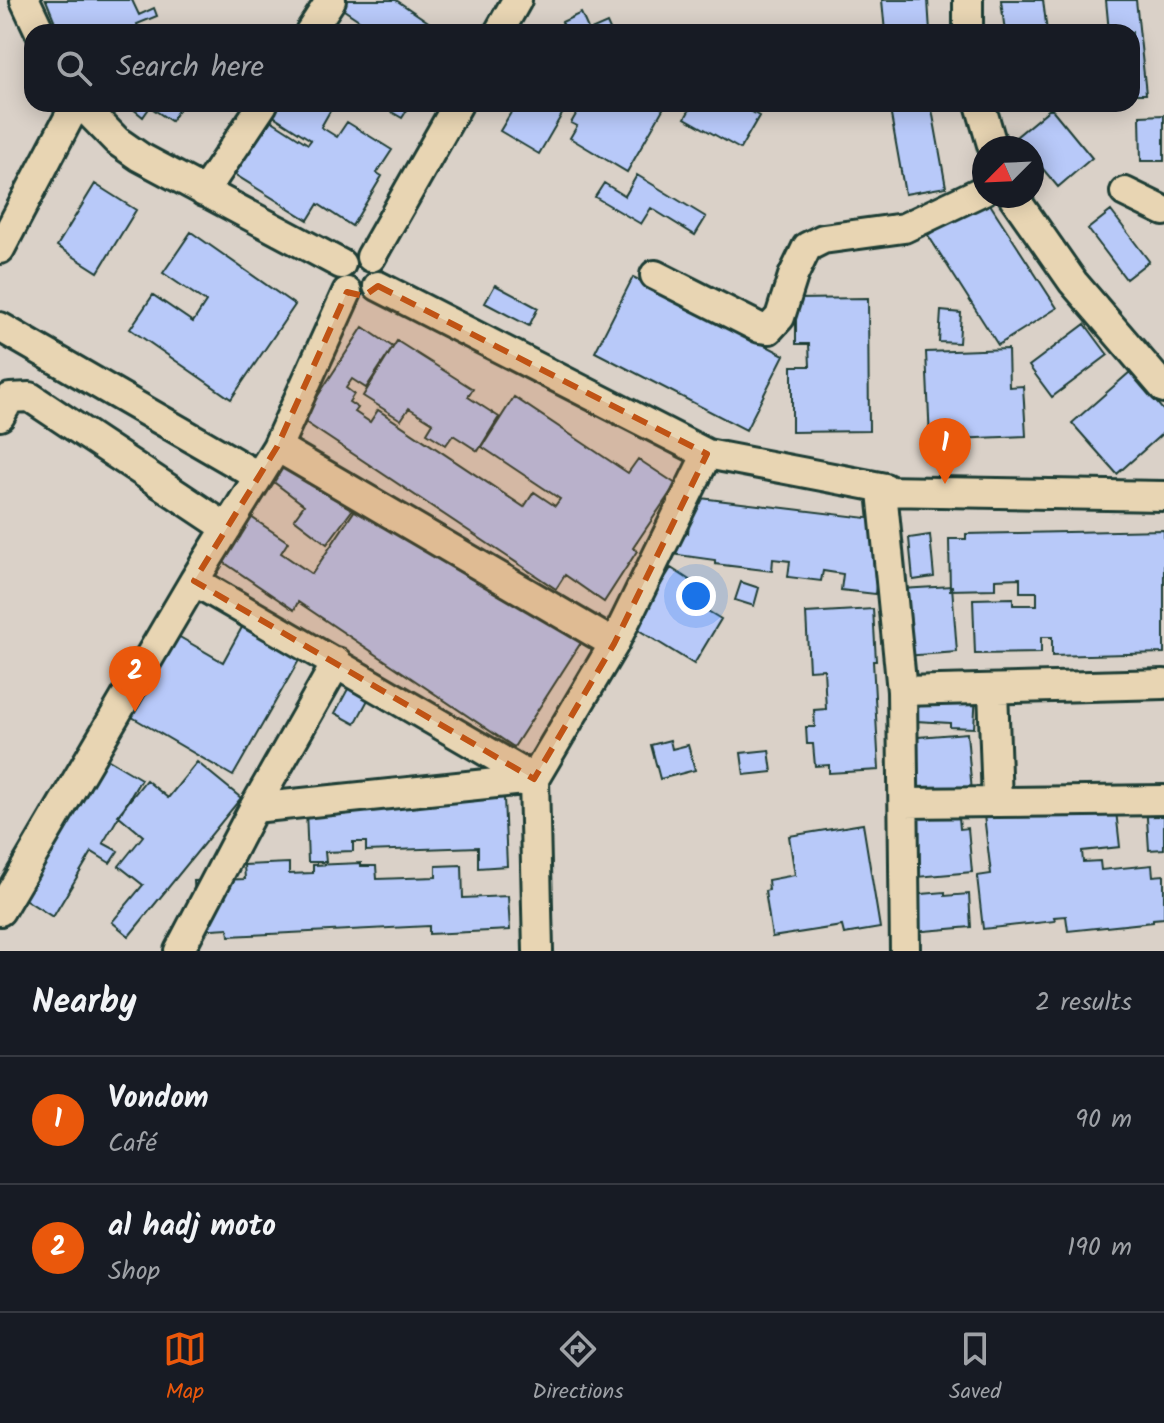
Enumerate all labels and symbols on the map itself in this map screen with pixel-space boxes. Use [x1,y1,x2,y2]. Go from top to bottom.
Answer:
north arrow [972,136,1044,208]
pin: 1 [919,418,971,484]
your location [676,576,716,616]
pin: 2 [109,646,161,712]

